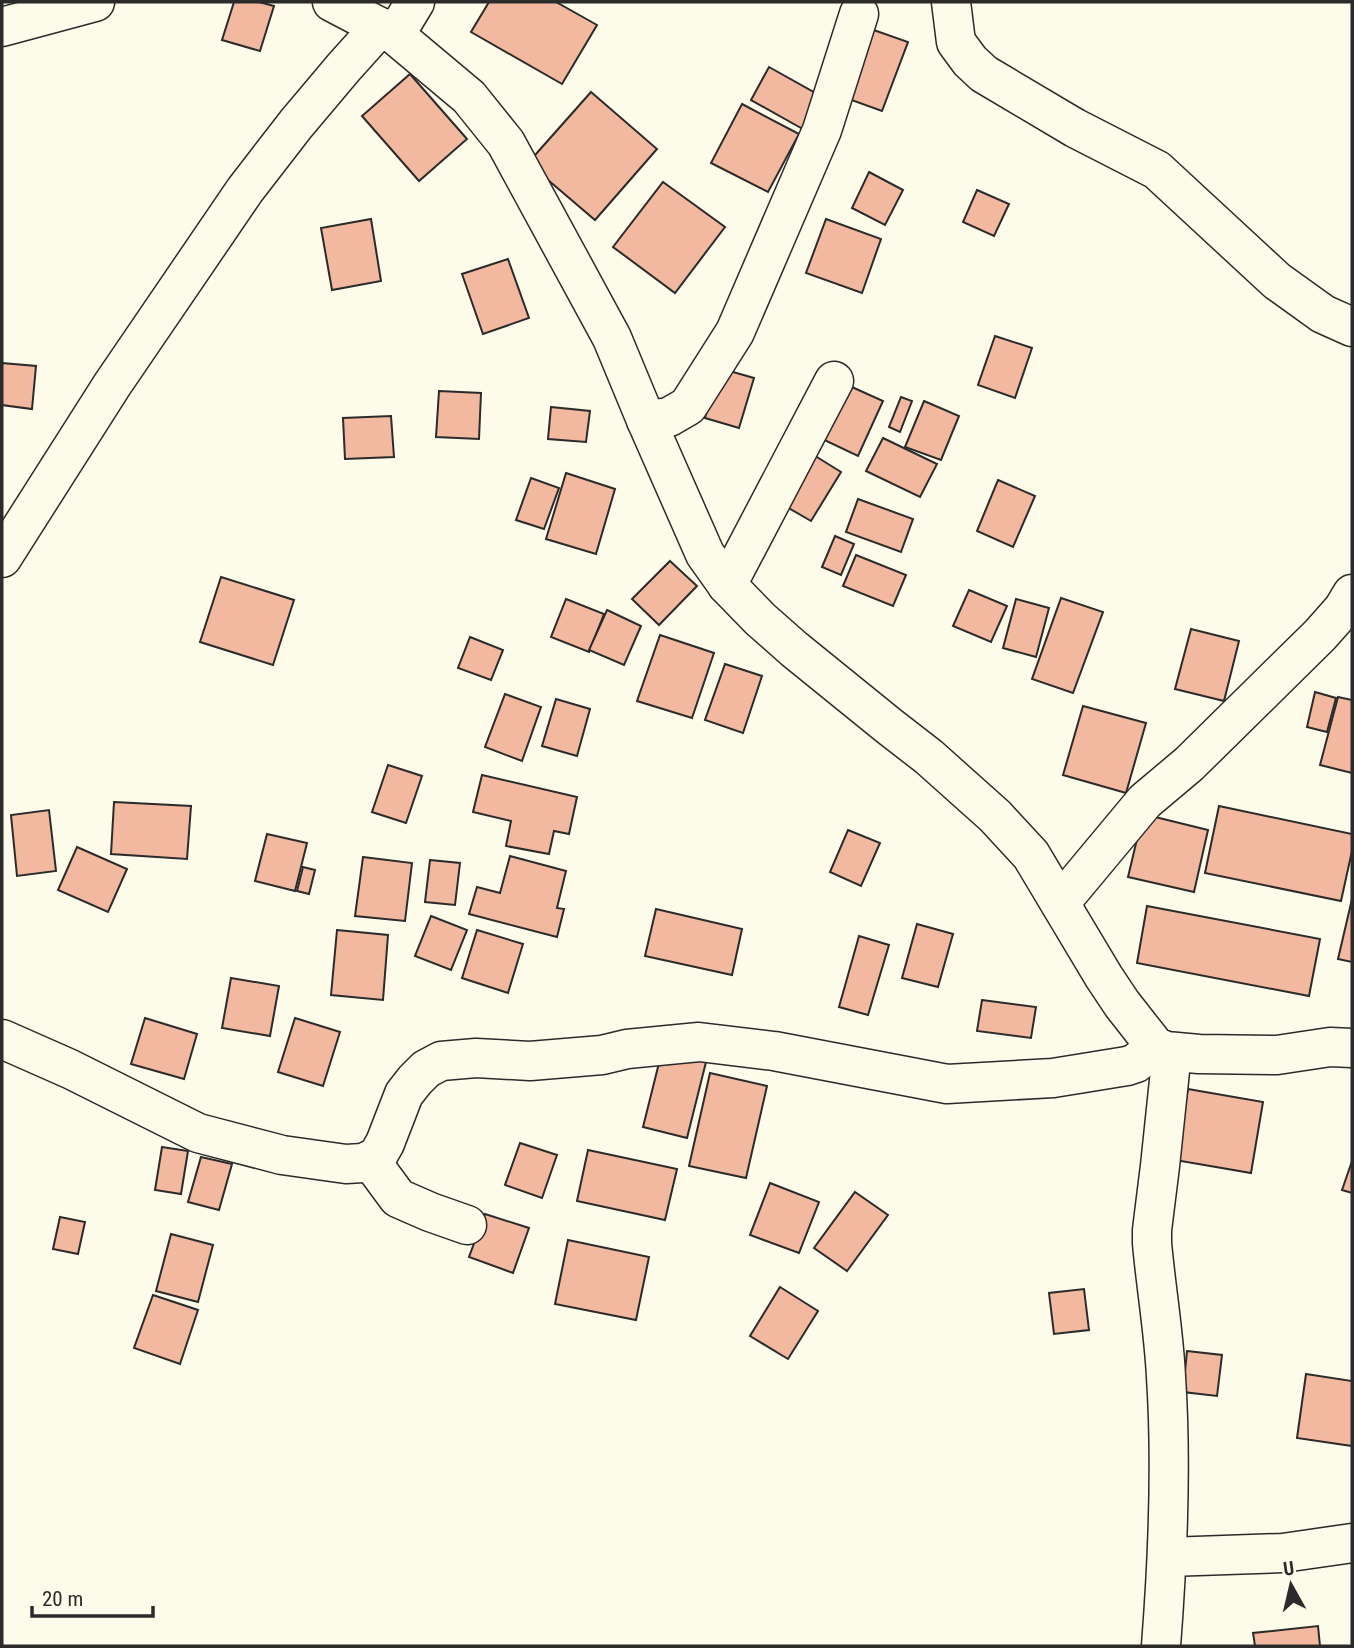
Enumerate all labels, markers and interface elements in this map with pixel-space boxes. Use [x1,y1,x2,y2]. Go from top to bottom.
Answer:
north arrow [1256,1550,1326,1620]
text: U [1282,1557,1296,1581]
scale bar [32,1574,152,1618]
text: 20 m [42,1587,83,1611]

